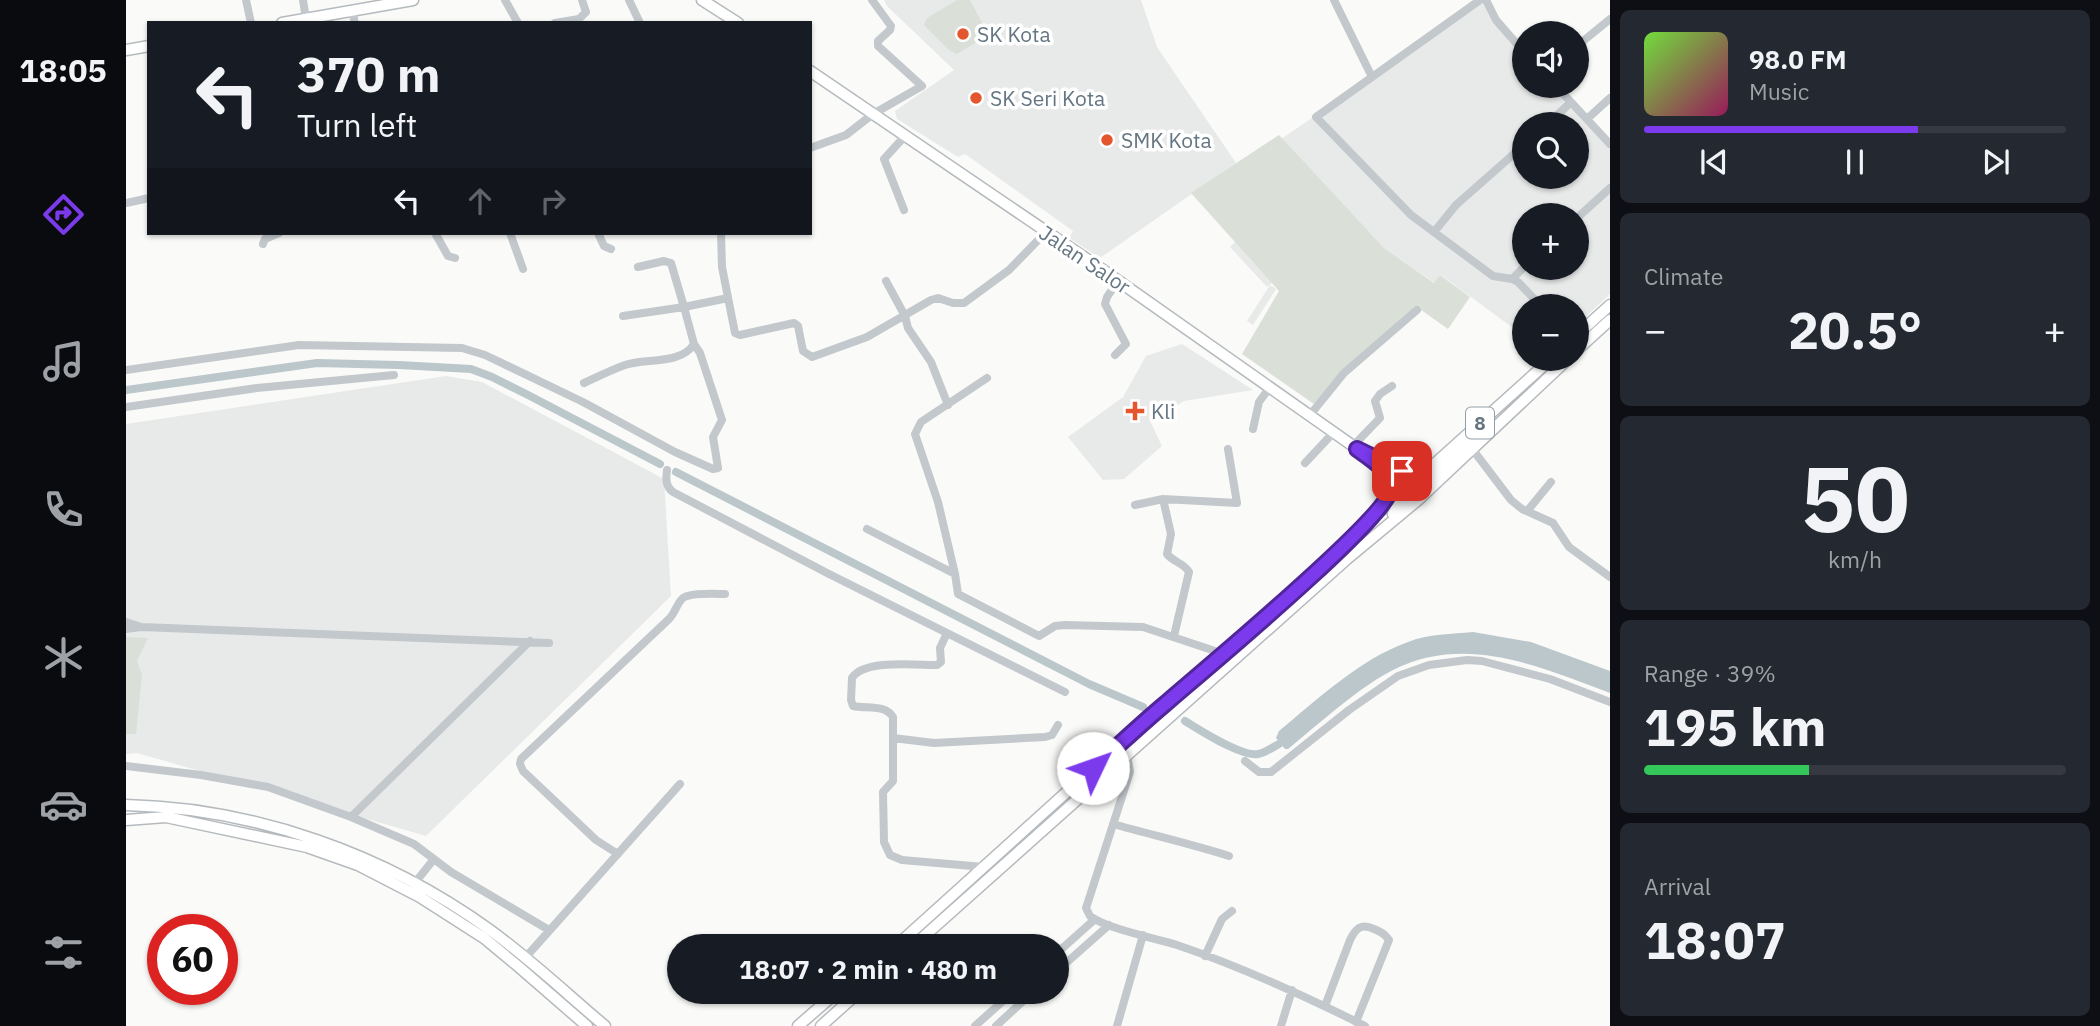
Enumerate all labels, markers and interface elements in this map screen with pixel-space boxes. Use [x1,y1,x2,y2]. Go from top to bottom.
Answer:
place label: SK Kota [977,20,1051,48]
map controls [1512,21,1589,371]
button: sound [1512,21,1589,98]
marker: SK Kota [955,26,971,42]
text: 370 m [297,42,441,105]
text: 98.0 FM [1749,42,1847,76]
text: 18:05 [19,49,107,91]
icon: left [182,49,273,140]
text: Music [1749,76,1809,106]
place label: SK Seri Kota [990,84,1105,112]
marker: SK Seri Kota [968,90,984,106]
text: Turn left [297,104,417,146]
button: search [1512,112,1589,189]
place label: SMK Kota [1121,126,1212,154]
marker: SMK Kota [1099,132,1115,148]
icon: previous [1695,143,1733,181]
icon: pause [1836,143,1874,181]
icon: next [1977,143,2015,181]
icon: left [388,182,426,220]
icon: ahead [461,182,499,220]
icon: right [534,182,572,220]
icon: directions [39,190,88,239]
button: + [1512,203,1589,280]
street label: Jalan Salor [1034,218,1136,300]
text: Climate [1644,261,1723,291]
button: − [1512,294,1589,371]
text: 20.5° [1788,296,1922,363]
text: − [1644,305,1667,354]
text: + [2043,305,2066,354]
icon: music [39,337,88,386]
place label: Kli [1151,397,1175,425]
marker: Kli [1125,401,1145,421]
road number: 8 [1466,408,1494,438]
text: 50 [1800,439,1910,557]
pin [1372,441,1432,501]
icon: arrive [1383,452,1421,490]
icon: phone [39,485,88,534]
text: km/h [1828,544,1882,574]
icon: climate [39,633,88,682]
text: Range · 39% [1644,658,1776,688]
text: 195 km [1644,693,1826,760]
position arrow [1056,731,1130,805]
icon: car [39,780,88,829]
text: Arrival [1644,871,1711,901]
text: 18:07 [1644,906,1786,973]
speed limit sign: 60 [147,914,238,1005]
icon: filters [39,928,88,977]
text: 18:07 · 2 min · 480 m [739,952,997,986]

